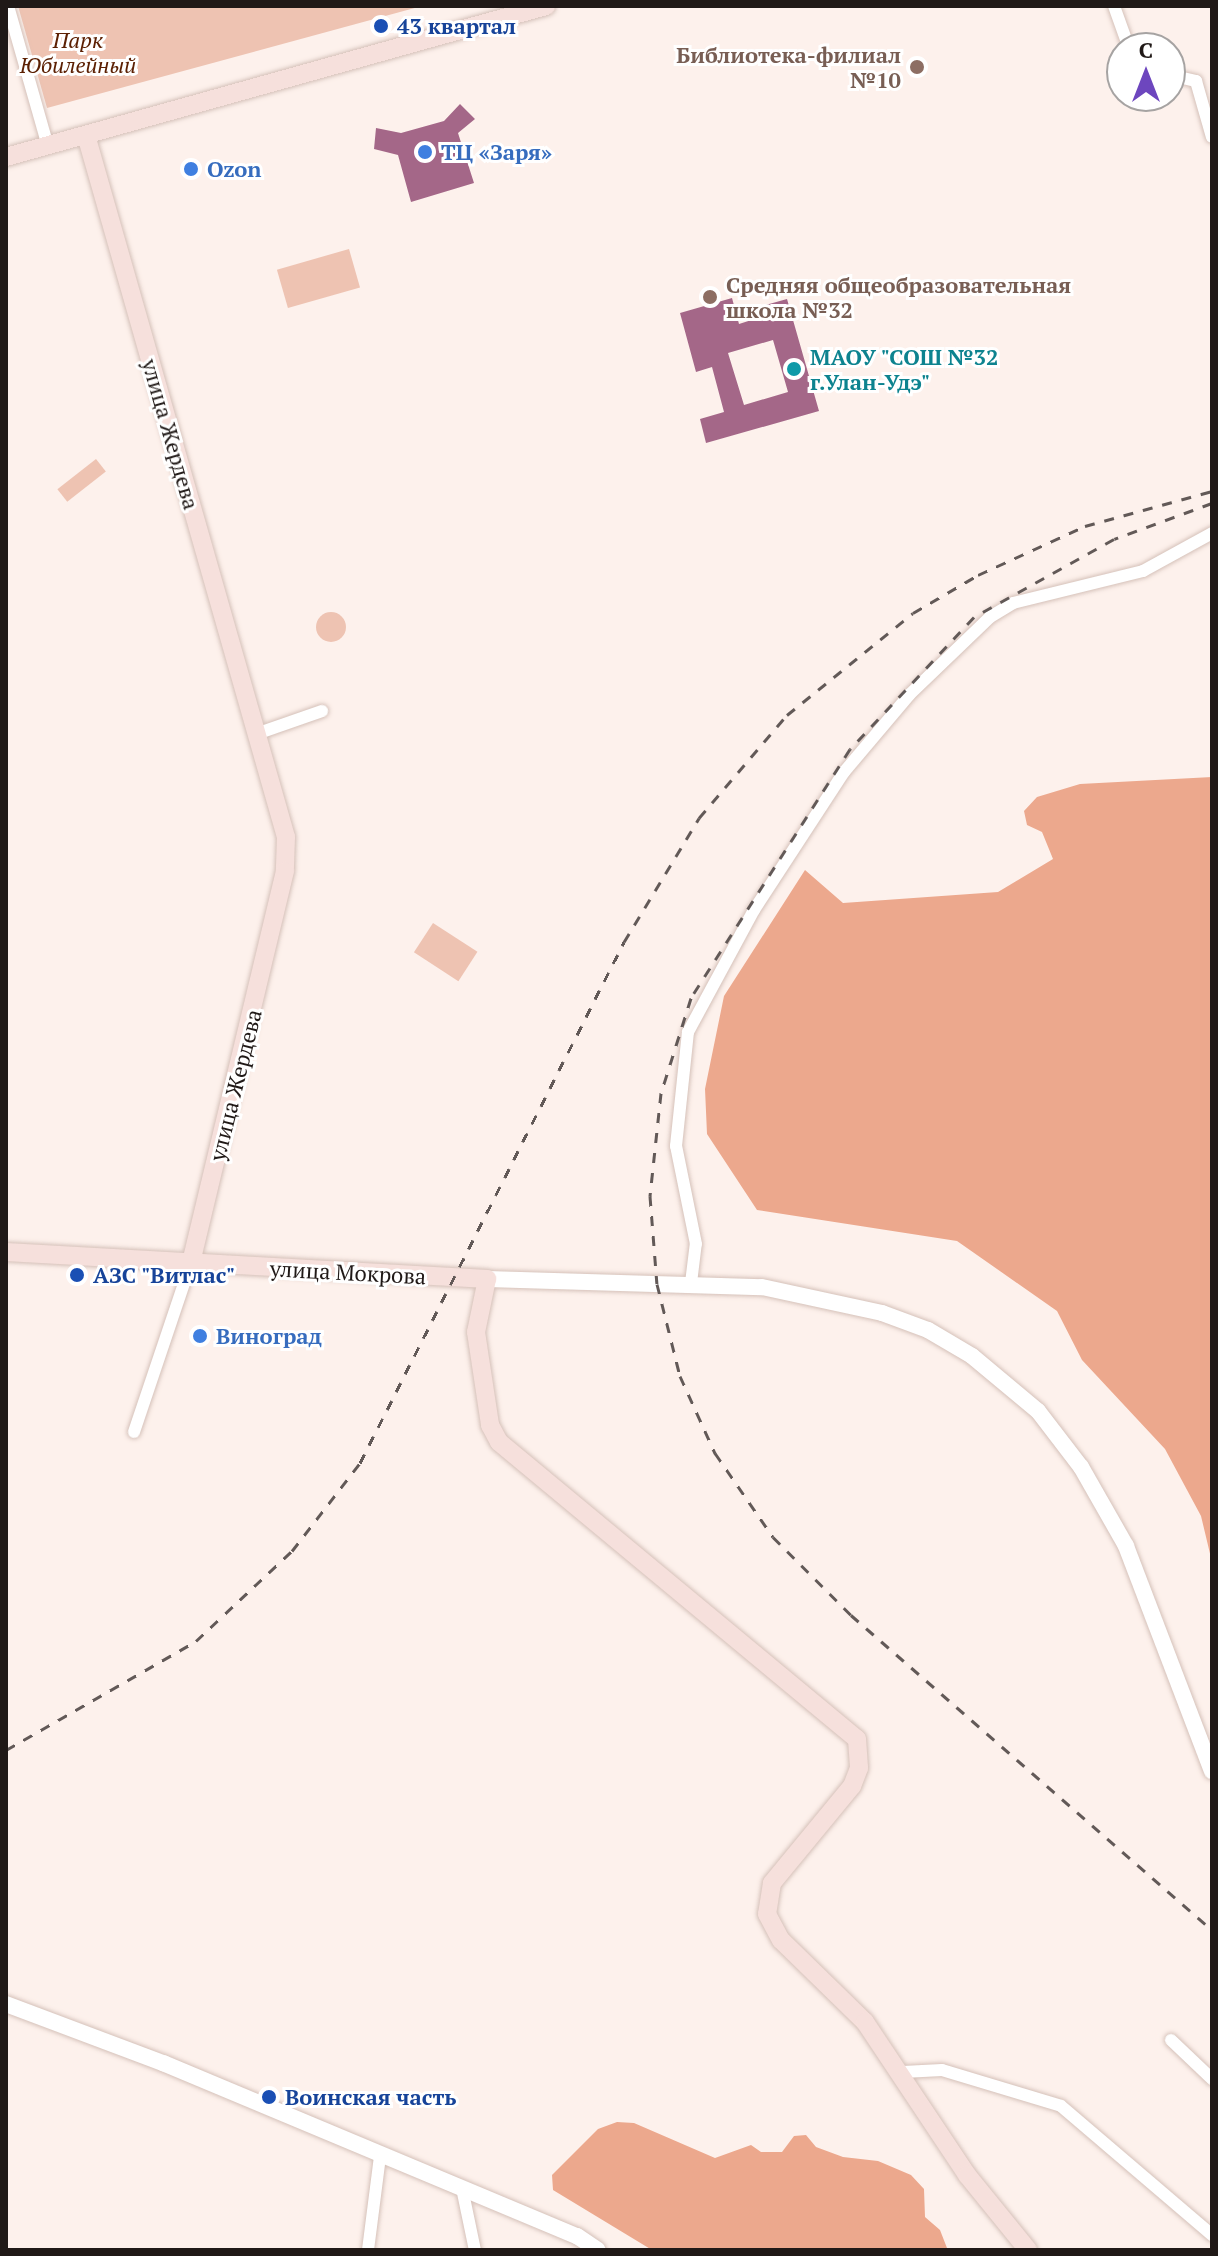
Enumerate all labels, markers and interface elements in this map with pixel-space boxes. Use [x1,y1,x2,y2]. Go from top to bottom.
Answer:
place label: 43 квартал [397,13,516,39]
marker: 43 квартал [372,17,390,35]
park label: Парк Юбилейный [20,26,136,78]
north arrow [1106,32,1186,112]
text: С [1139,35,1153,64]
place label: Библиотека-филиал №10 [676,41,901,92]
marker: Библиотека-филиал №10 [908,58,926,76]
place label: ТЦ «Заря» [441,139,552,165]
marker: ТЦ «Заря» [416,143,434,161]
place label: Ozon [207,156,261,182]
marker: Ozon [182,160,200,178]
place label: Средняя общеобразовательная школа №32 [726,271,1071,322]
marker: Средняя общеобразовательная школа №32 [701,288,719,306]
place label: МАОУ "СОШ №32 г.Улан-Удэ" [810,343,1000,394]
street label: улица Жердева [137,356,205,512]
marker: МАОУ "СОШ №32 г.Улан-Удэ" [785,360,803,378]
street label: улица Жердева [203,1006,267,1164]
street label: улица Мокрова [269,1255,427,1289]
place label: АЗС "Витлас" [93,1262,236,1288]
marker: АЗС "Витлас" [68,1266,86,1284]
place label: Виноград [216,1323,322,1349]
marker: Виноград [191,1327,209,1345]
place label: Воинская часть [285,2084,457,2110]
marker: Воинская часть [260,2088,278,2106]

